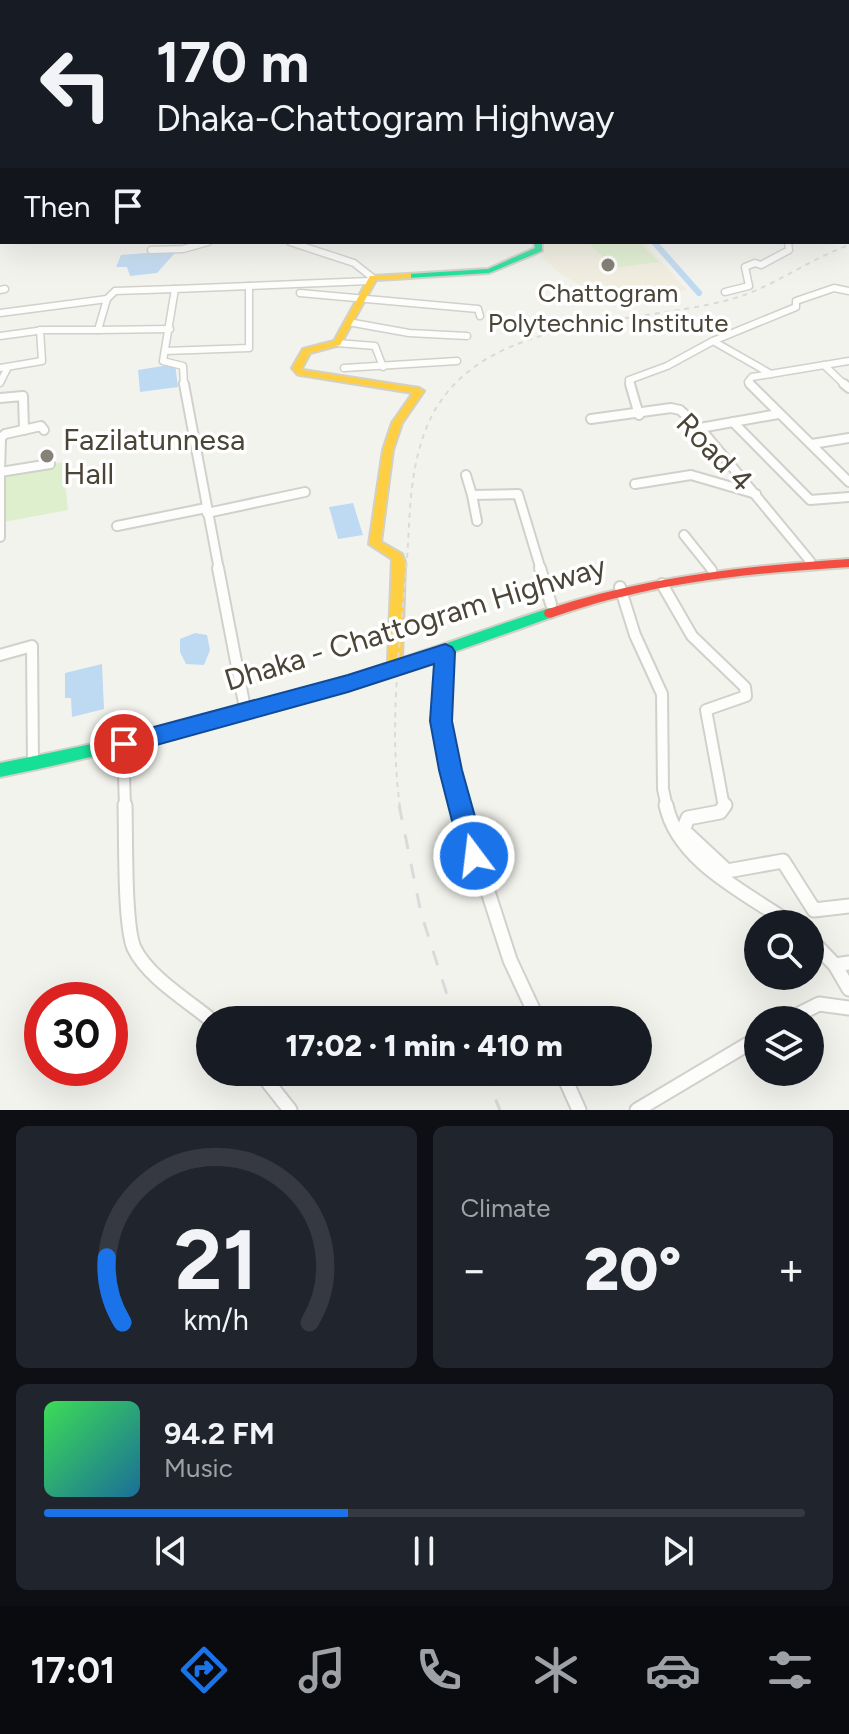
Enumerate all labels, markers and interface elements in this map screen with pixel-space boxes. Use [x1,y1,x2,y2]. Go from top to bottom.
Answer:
text: 170 m [156,29,309,96]
icon: left [24,32,128,136]
text: Dhaka-Chattogram Highway [156,97,614,140]
icon: arrive [106,184,150,228]
text: Then [24,188,90,225]
marker: Chattogram Polytechnic Institute [599,256,617,274]
place label: Chattogram Polytechnic Institute [488,277,728,339]
street label: Road 4 [669,405,761,499]
place label: Fazilatunnesa Hall [63,421,245,492]
marker: Fazilatunnesa Hall [38,447,56,465]
street label: Dhaka - Chattogram Highway [220,547,610,699]
pin [90,710,158,778]
icon: arrive [102,722,146,766]
position arrow [432,814,516,898]
map controls [744,910,824,1086]
button: search [744,910,824,990]
speed limit sign: 30 [24,982,128,1086]
button: layers [744,1006,824,1086]
text: 17:02 · 1 min · 410 m [285,1027,563,1064]
text: Climate [461,1192,550,1224]
text: 21 [175,1210,258,1310]
text: 20° [584,1233,681,1305]
text: − [461,1243,488,1296]
text: + [778,1243,805,1296]
text: km/h [184,1303,249,1337]
text: 94.2 FM [164,1415,275,1452]
text: Music [164,1452,233,1484]
icon: previous [149,1529,193,1573]
icon: pause [402,1529,446,1573]
icon: next [656,1529,700,1573]
icon: directions [176,1642,232,1698]
icon: music [294,1642,350,1698]
icon: phone [411,1642,467,1698]
icon: climate [528,1642,584,1698]
icon: car [645,1642,701,1698]
icon: filters [762,1642,818,1698]
text: 17:01 [31,1649,115,1692]

